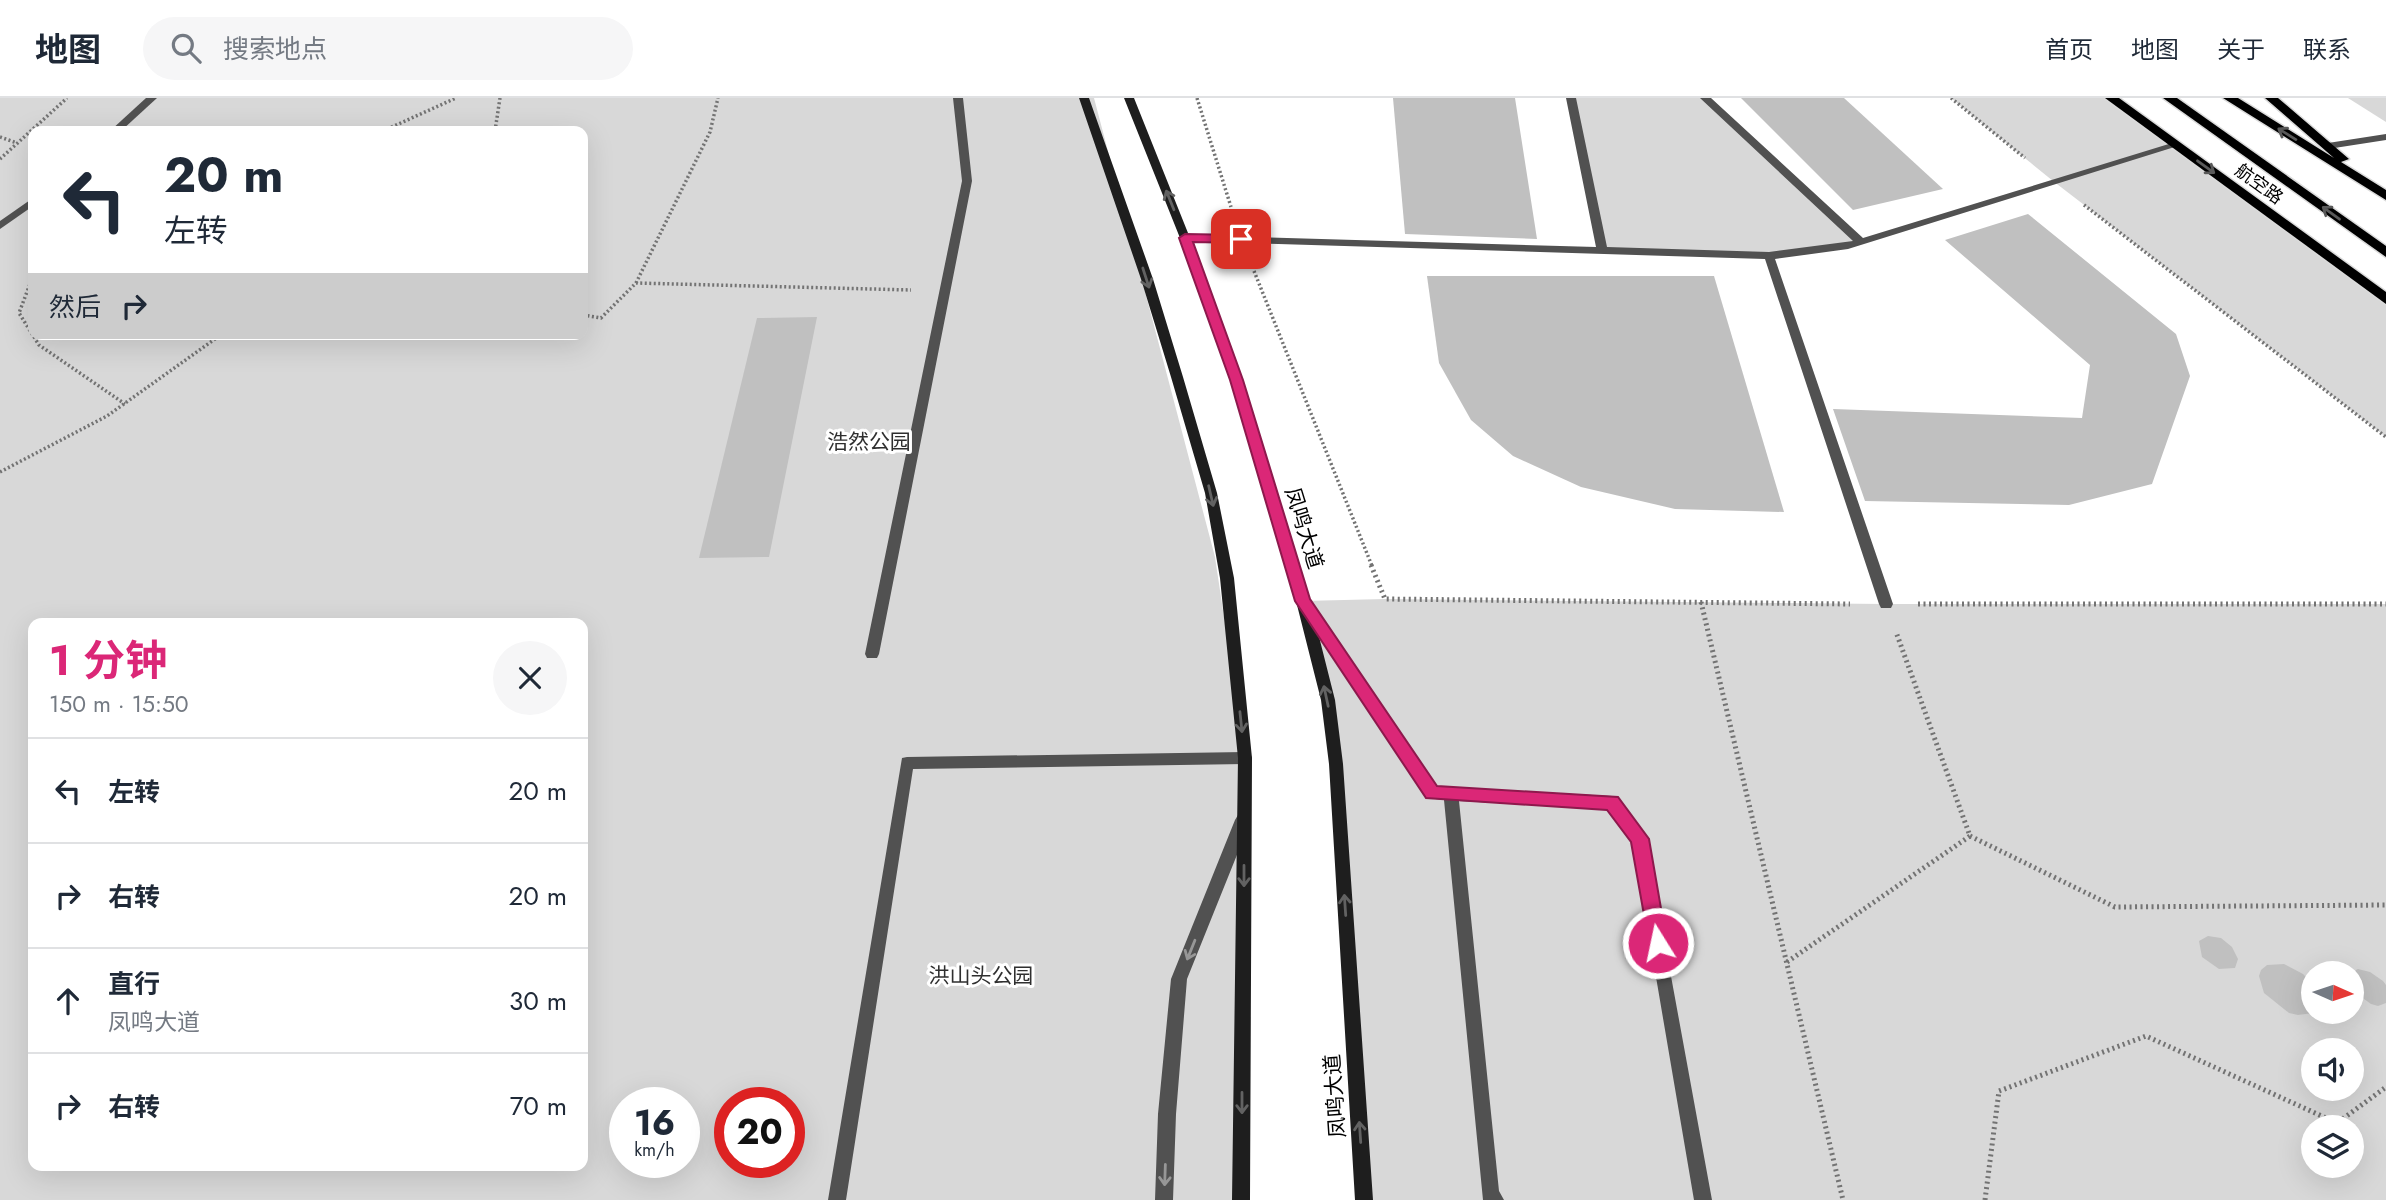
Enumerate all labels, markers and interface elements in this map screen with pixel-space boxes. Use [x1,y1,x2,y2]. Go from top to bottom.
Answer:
search box [143,17,633,80]
text: 地图 [35,26,101,73]
icon: search [167,29,205,67]
text: 搜索地点 [223,30,327,68]
text: 首页 [2045,32,2093,67]
text: 地图 [2131,32,2179,67]
text: 关于 [2217,32,2265,67]
text: 联系 [2303,32,2351,67]
one-way arrow [2277,127,2297,141]
text: 20 m [164,140,283,210]
icon: left [49,154,140,245]
street label: 航空路 [2230,158,2288,210]
one-way arrow [2196,160,2215,174]
one-way arrow [1162,189,1175,211]
one-way arrow [2322,206,2341,221]
text: 左转 [164,208,228,254]
pin [1211,209,1271,269]
icon: arrive [1222,220,1260,258]
one-way arrow [1141,267,1154,289]
icon: right [115,287,153,325]
text: 然后 [49,288,101,326]
park label: 浩然公园 [827,427,911,457]
street label: 凤鸣大道 [1277,483,1331,573]
one-way arrow [1205,484,1218,507]
text: 1 分钟 [49,630,167,691]
button: close [493,641,567,715]
one-way arrow [1319,685,1333,708]
text: 150 m · 15:50 [49,687,189,721]
one-way arrow [1235,710,1248,732]
icon: left [49,772,87,810]
text: 20 m [509,772,567,810]
text: 左转 [108,773,160,811]
one-way arrow [1237,864,1250,887]
icon: right [49,877,87,915]
text: 20 m [509,877,567,915]
text: 右转 [108,878,160,916]
one-way arrow [1338,894,1351,917]
position arrow [1621,906,1695,980]
one-way arrow [1183,939,1196,960]
park label: 洪山头公园 [929,961,1034,991]
north arrow [2301,961,2364,1024]
map controls [2301,961,2364,1178]
text: 直行 [108,965,160,1003]
icon: ahead [49,982,87,1020]
text: 30 m [509,982,567,1020]
text: 凤鸣大道 [108,1005,200,1039]
button: sound [2301,1038,2364,1101]
street label: 凤鸣大道 [1317,1053,1353,1139]
icon: right [49,1087,87,1125]
text: 70 m [510,1087,567,1125]
speed limit sign: 20 [714,1087,805,1178]
text: 右转 [108,1088,160,1126]
one-way arrow [1235,1091,1249,1114]
text: 16 [634,1098,675,1148]
button: layers [2301,1115,2364,1178]
one-way arrow [1353,1121,1366,1144]
text: km/h [634,1137,675,1163]
one-way arrow [1159,1163,1172,1186]

